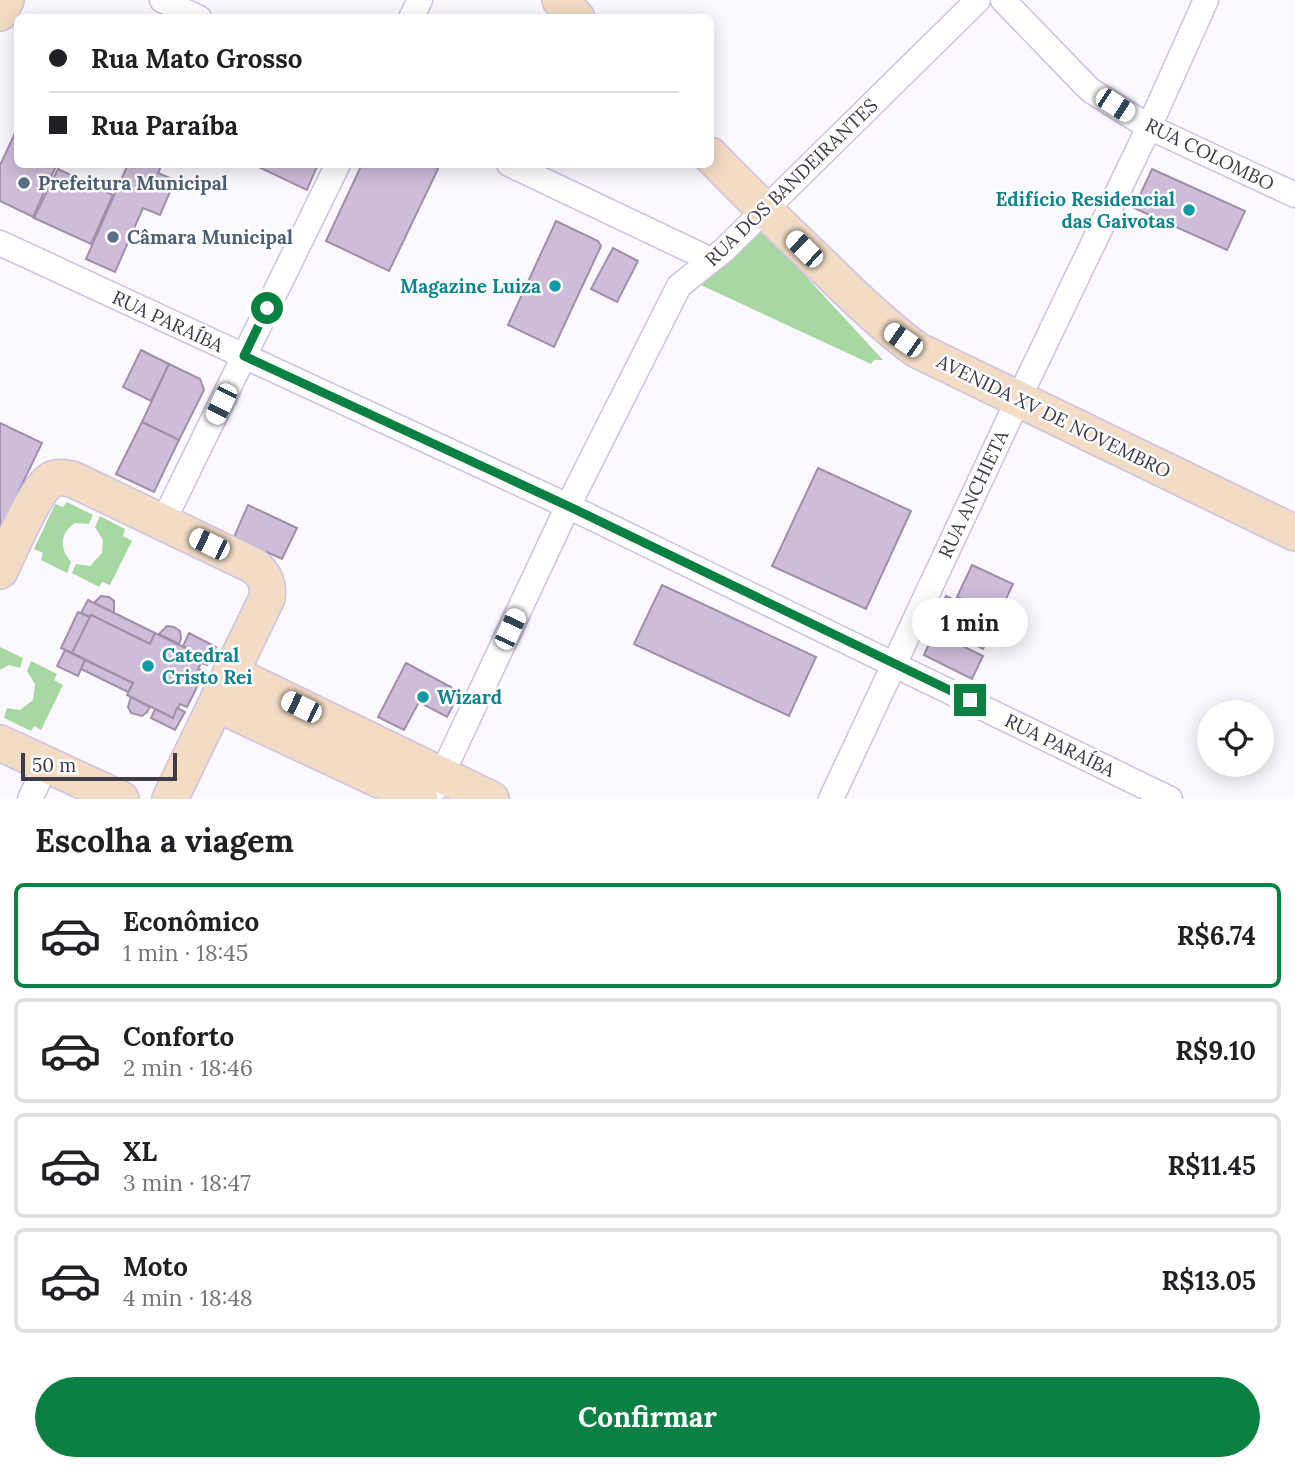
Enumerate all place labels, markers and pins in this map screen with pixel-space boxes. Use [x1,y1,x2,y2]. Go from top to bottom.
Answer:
place label: Prefeitura Municipal [38,171,228,195]
marker: Prefeitura Municipal [16,175,32,191]
place label: Edifício Residencial das Gaivotas [996,187,1175,233]
marker: Edifício Residencial das Gaivotas [1181,202,1197,218]
place label: Câmara Municipal [127,225,293,249]
marker: Câmara Municipal [105,229,121,245]
place label: Magazine Luiza [400,274,541,298]
marker: Magazine Luiza [547,278,563,294]
place label: Catedral Cristo Rei [162,643,252,689]
marker: Catedral Cristo Rei [140,658,156,674]
place label: Wizard [437,685,502,709]
marker: Wizard [415,689,431,705]

